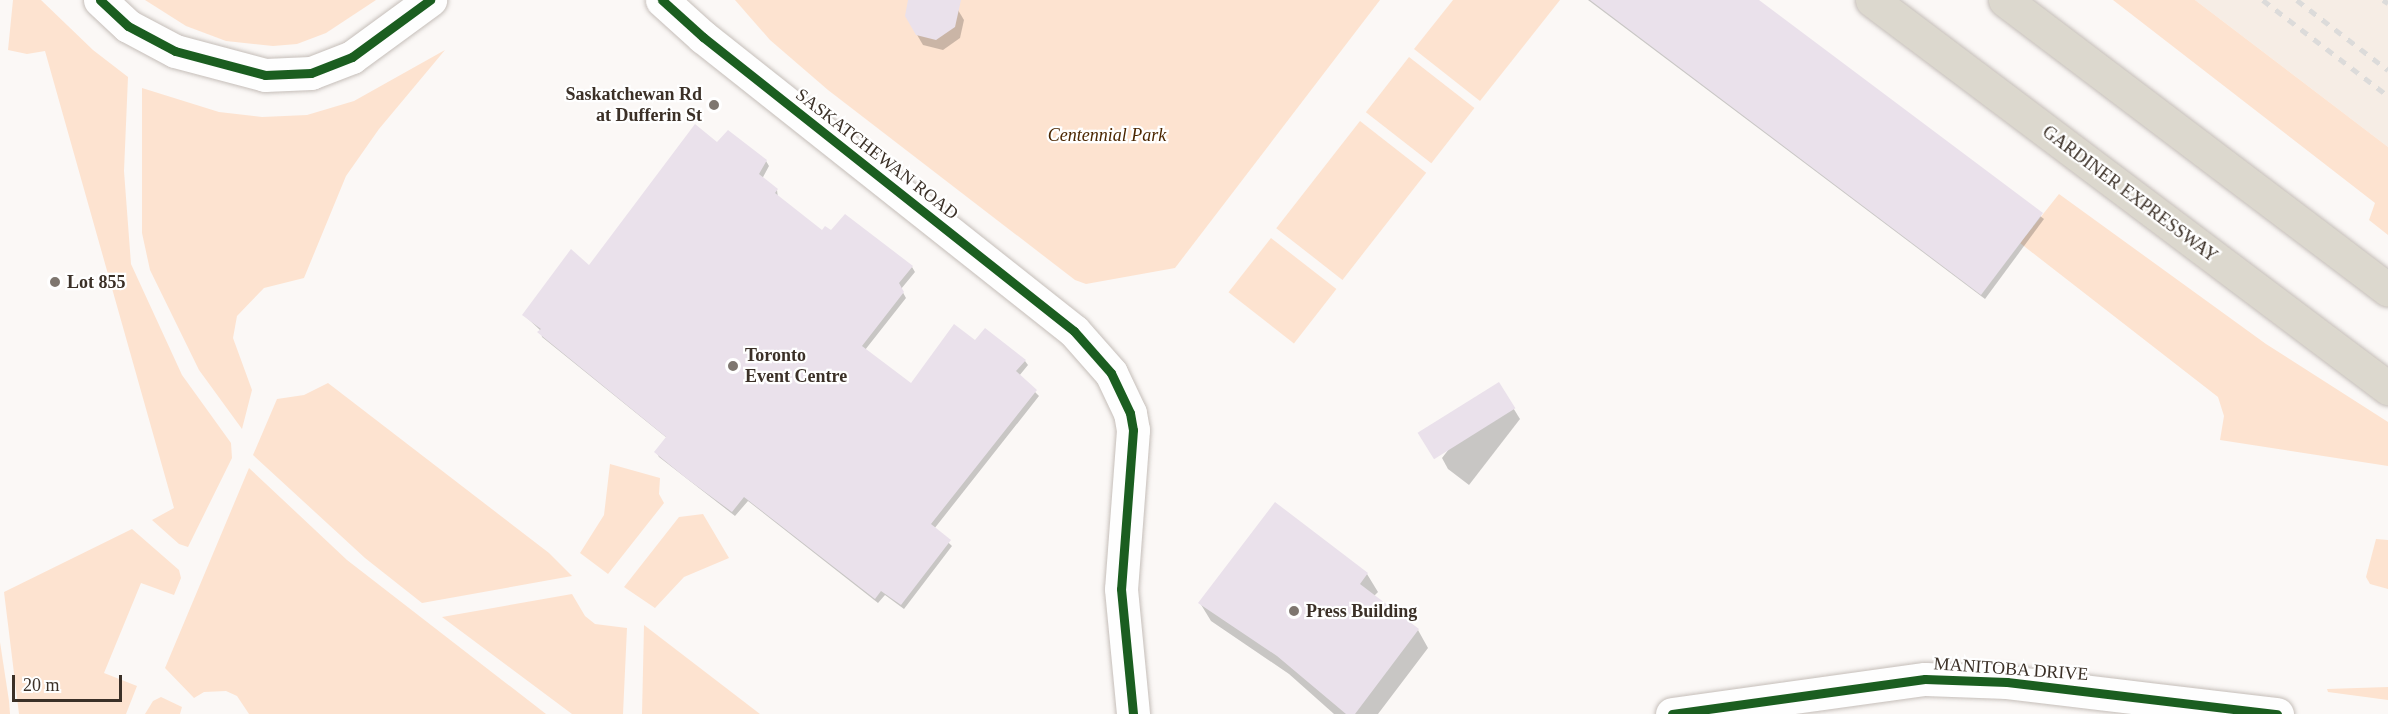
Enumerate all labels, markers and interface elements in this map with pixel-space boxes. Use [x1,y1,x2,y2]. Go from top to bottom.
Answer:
place label: Saskatchewan Rd at Dufferin St [565,84,702,127]
street label: SASKATCHEWAN ROAD [791,84,963,224]
marker: Saskatchewan Rd at Dufferin St [707,98,721,112]
street label: GARDINER EXPRESSWAY [2038,121,2222,267]
park label: Centennial Park [1048,124,1166,146]
place label: Lot 855 [67,271,125,293]
marker: Lot 855 [48,275,62,289]
place label: Toronto Event Centre [745,345,847,388]
marker: Toronto Event Centre [726,359,740,373]
place label: Press Building [1306,600,1417,622]
marker: Press Building [1287,604,1301,618]
street label: MANITOBA DRIVE [1932,653,2090,685]
scale bar [15,663,124,701]
text: 20 m [23,675,60,695]

